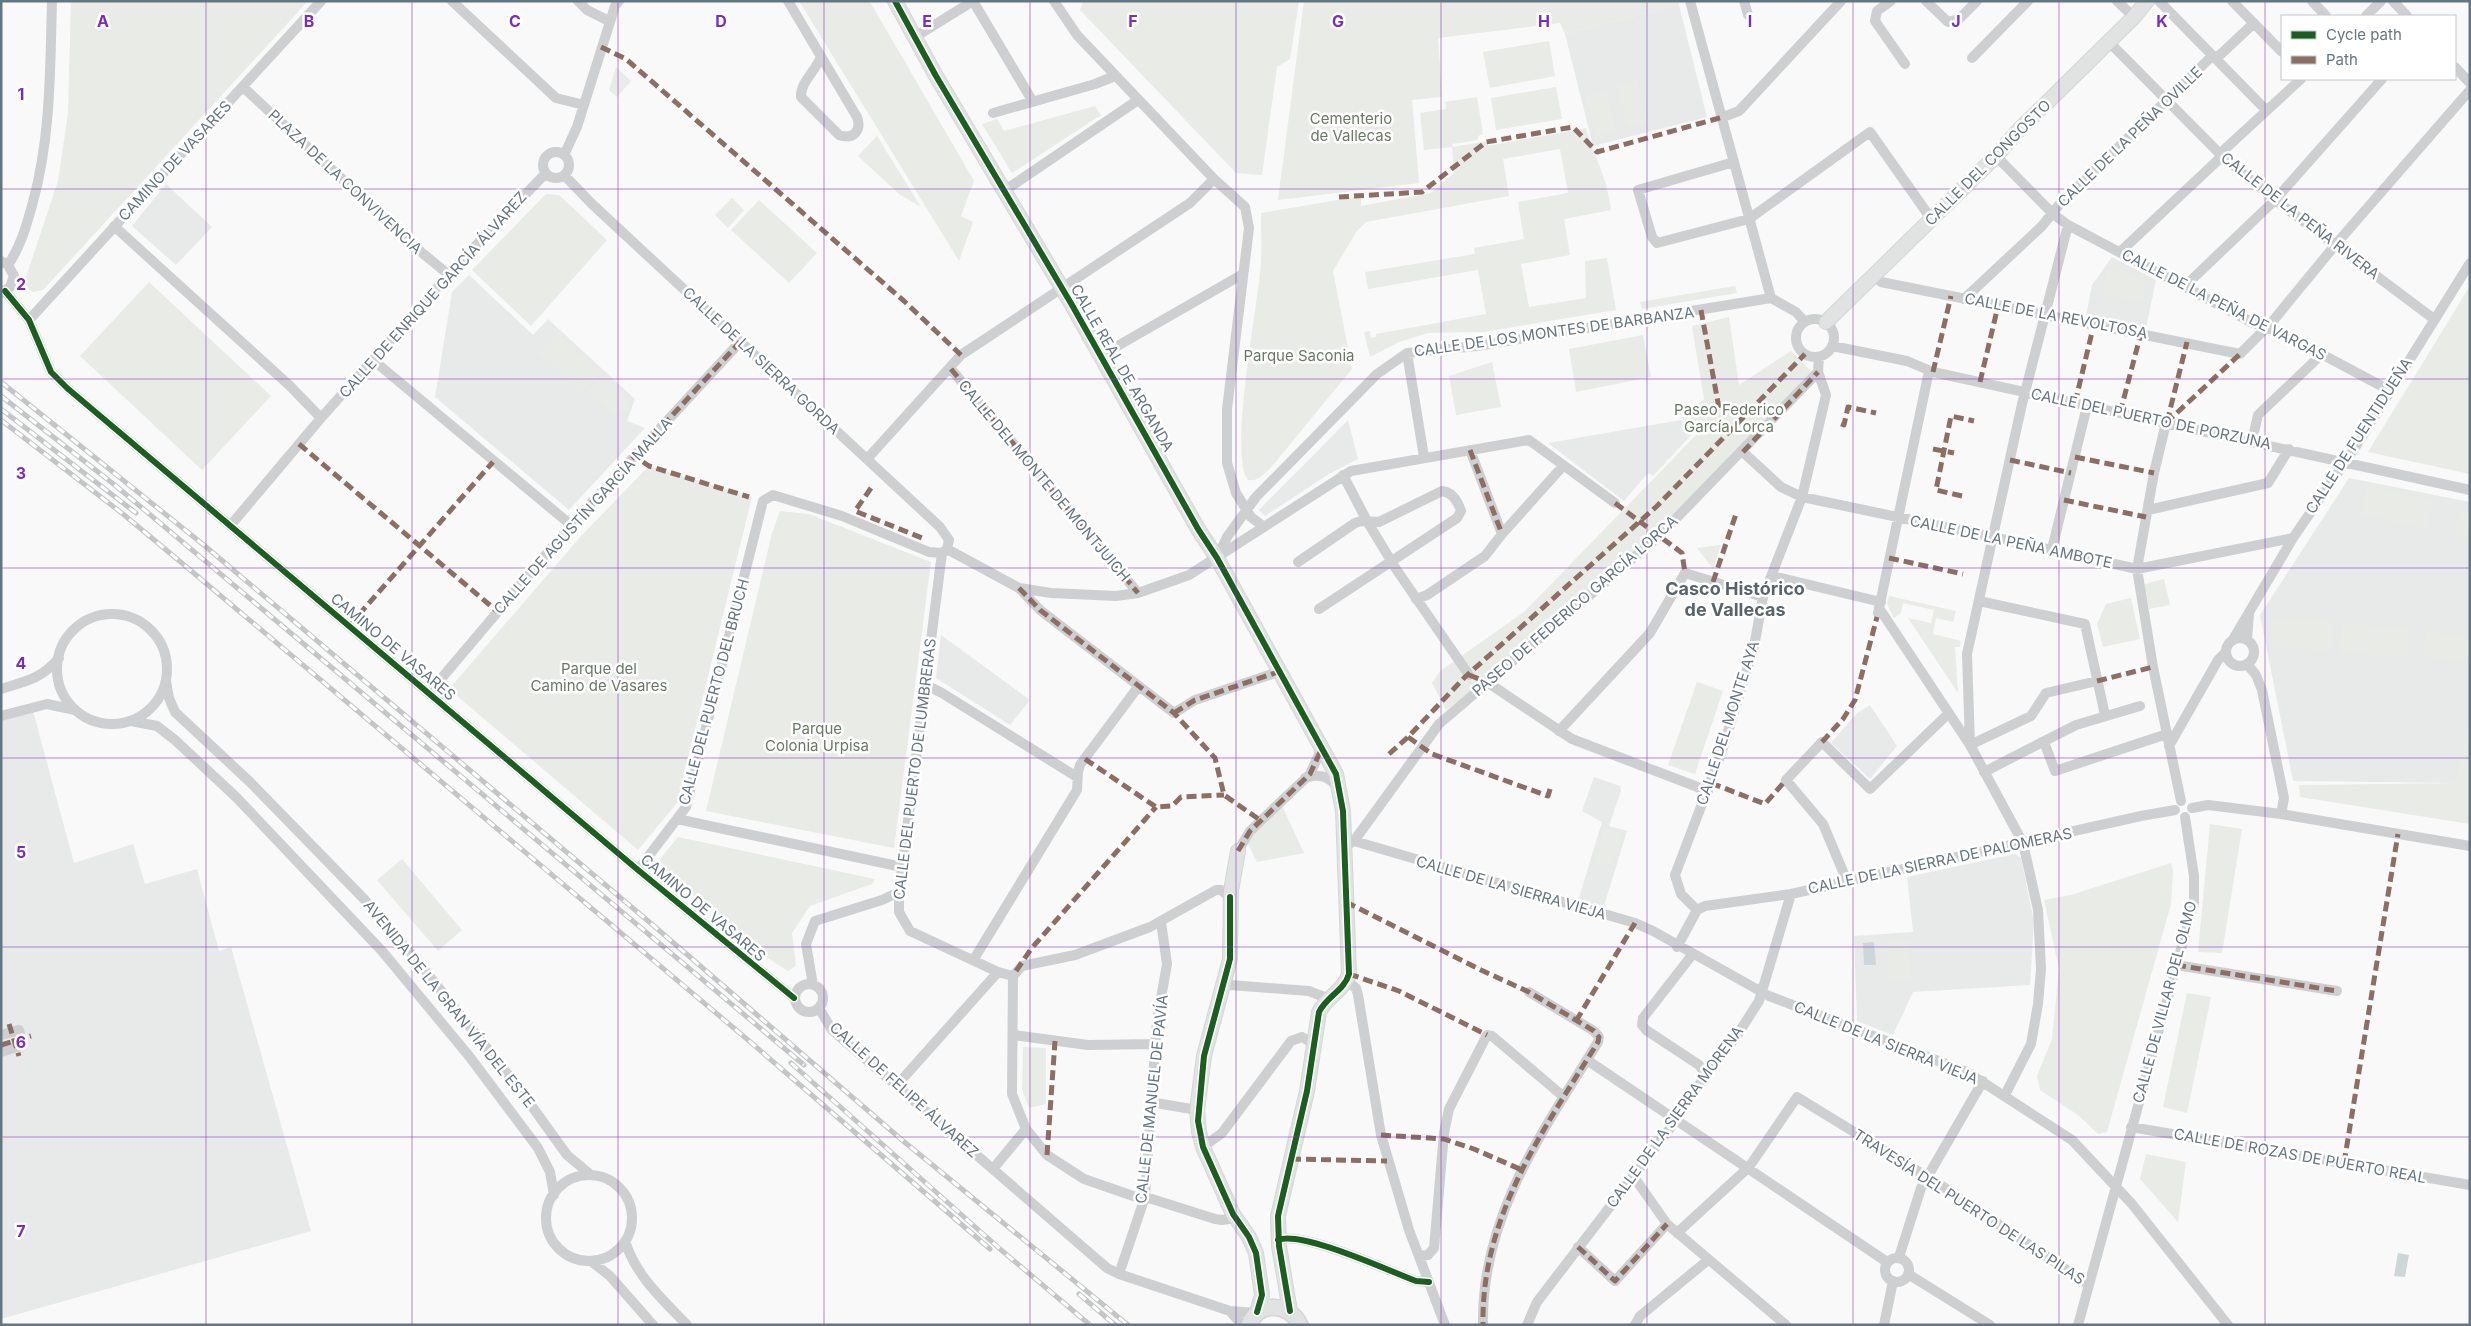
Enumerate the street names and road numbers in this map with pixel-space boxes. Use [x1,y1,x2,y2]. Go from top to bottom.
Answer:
street label: CALLE DE LA PEÑA OVILLE [2053,62,2206,211]
street label: CALLE DEL CONGOSTO [1921,96,2055,230]
street label: CAMINO DE VASARES [114,97,235,225]
street label: PLAZA DE LA CONVIVENCIA [264,105,426,258]
street label: CALLE DE LA PEÑA RIVERA [2217,148,2383,283]
street label: CALLE DE ENRIQUE GARCÍA ÁLVAREZ [335,188,530,402]
street label: CALLE DE LA PEÑA DE VARGAS [2119,245,2330,365]
street label: CALLE REAL DE ARGANDA [1067,281,1178,455]
street label: CALLE DE LA SIERRA GORDA [679,283,844,438]
street label: CALLE DE LA REVOLTOSA [1963,288,2149,343]
street label: CALLE DE LOS MONTES DE BARBANZA [1413,302,1695,361]
street label: CALLE DE FUENTIDUEÑA [2301,354,2416,517]
street label: CALLE DEL MONTE DE MONTJUICH [954,376,1134,585]
street label: CALLE DEL PUERTO DE PORZUNA [2029,384,2273,453]
street label: CALLE DE AGUSTÍN GARCÍA MALLA [489,413,676,618]
street label: PASEO DE FEDERICO GARCÍA LORCA [1468,511,1681,700]
street label: CALLE DE LA PEÑA AMBOTE [1908,511,2114,572]
street label: CALLE DEL PUERTO DEL BRUCH [674,577,753,807]
street label: CAMINO DE VASARES [327,589,460,705]
street label: CALLE DEL PUERTO DE LUMBRERAS [889,637,940,901]
street label: CALLE DEL MONTE AYA [1692,638,1763,807]
street label: CALLE DE LA SIERRA DE PALOMERAS [1806,823,2074,898]
street label: CAMINO DE VASARES [637,850,770,966]
street label: CALLE DE LA SIERRA VIEJA [1414,851,1608,924]
street label: AVENIDA DE LA GRAN VÍA DEL ESTE [360,896,539,1111]
street label: CALLE DE VILLAR DEL OLMO [2128,899,2201,1105]
street label: CALLE DE MANUEL DE PAVÍA [1131,994,1172,1204]
street label: CALLE DE LA SIERRA VIEJA [1791,997,1981,1088]
street label: CALLE DE FELIPE ÁLVAREZ [826,1018,983,1162]
street label: CALLE DE LA SIERRA MORENA [1602,1022,1747,1211]
street label: CALLE DE ROZAS DE PUERTO REAL [2172,1124,2428,1187]
street label: TRAVESÍA DEL PUERTO DE LAS PILAS [1850,1125,2088,1289]

